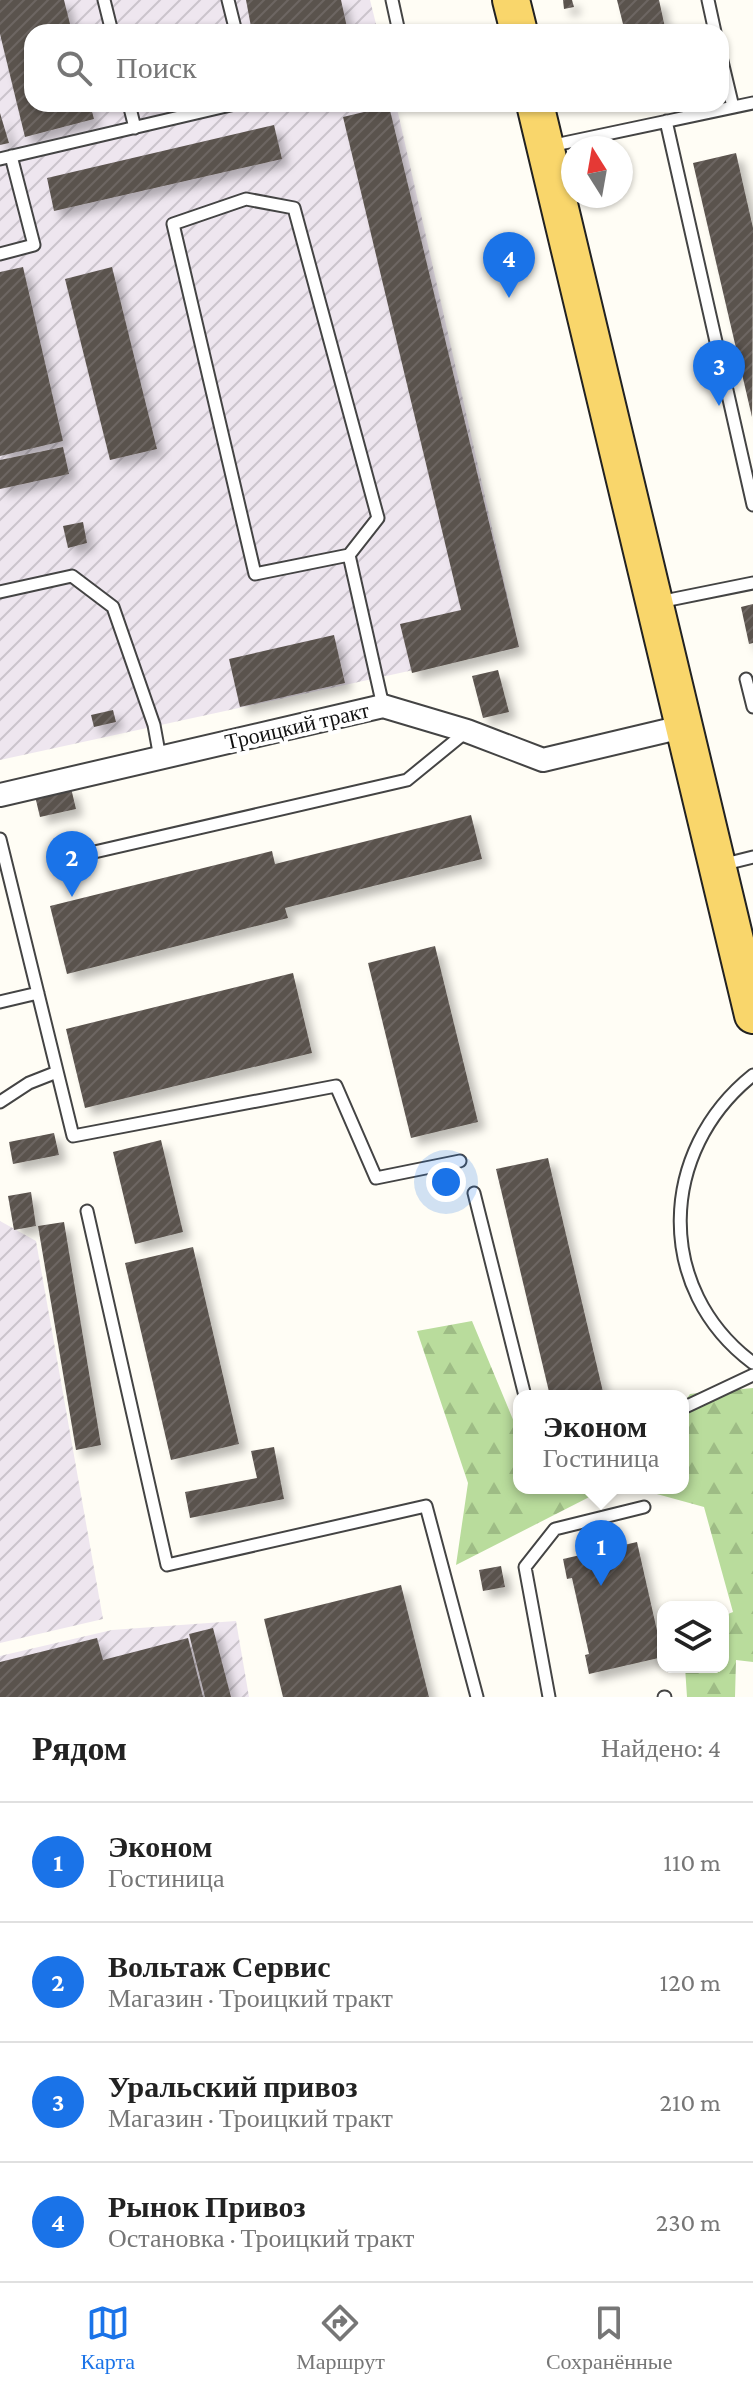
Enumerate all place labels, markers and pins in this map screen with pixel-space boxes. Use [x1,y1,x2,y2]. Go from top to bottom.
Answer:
pin: 4 [483,232,535,298]
pin: 3 [693,340,745,406]
pin: 2 [46,831,98,897]
pin: 1 [575,1520,627,1586]

